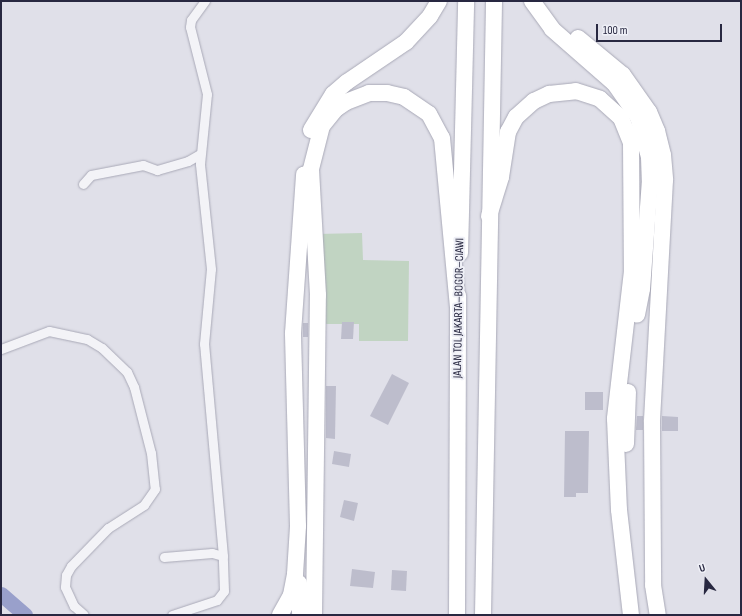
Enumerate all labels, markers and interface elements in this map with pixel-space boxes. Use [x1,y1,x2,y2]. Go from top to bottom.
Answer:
scale bar [598,16,724,42]
text: 100 m [603,23,628,38]
street label: JALAN TOL JAKARTA–BOGOR–CIAWI [451,238,467,378]
north arrow [686,560,726,600]
text: U [697,561,707,575]

